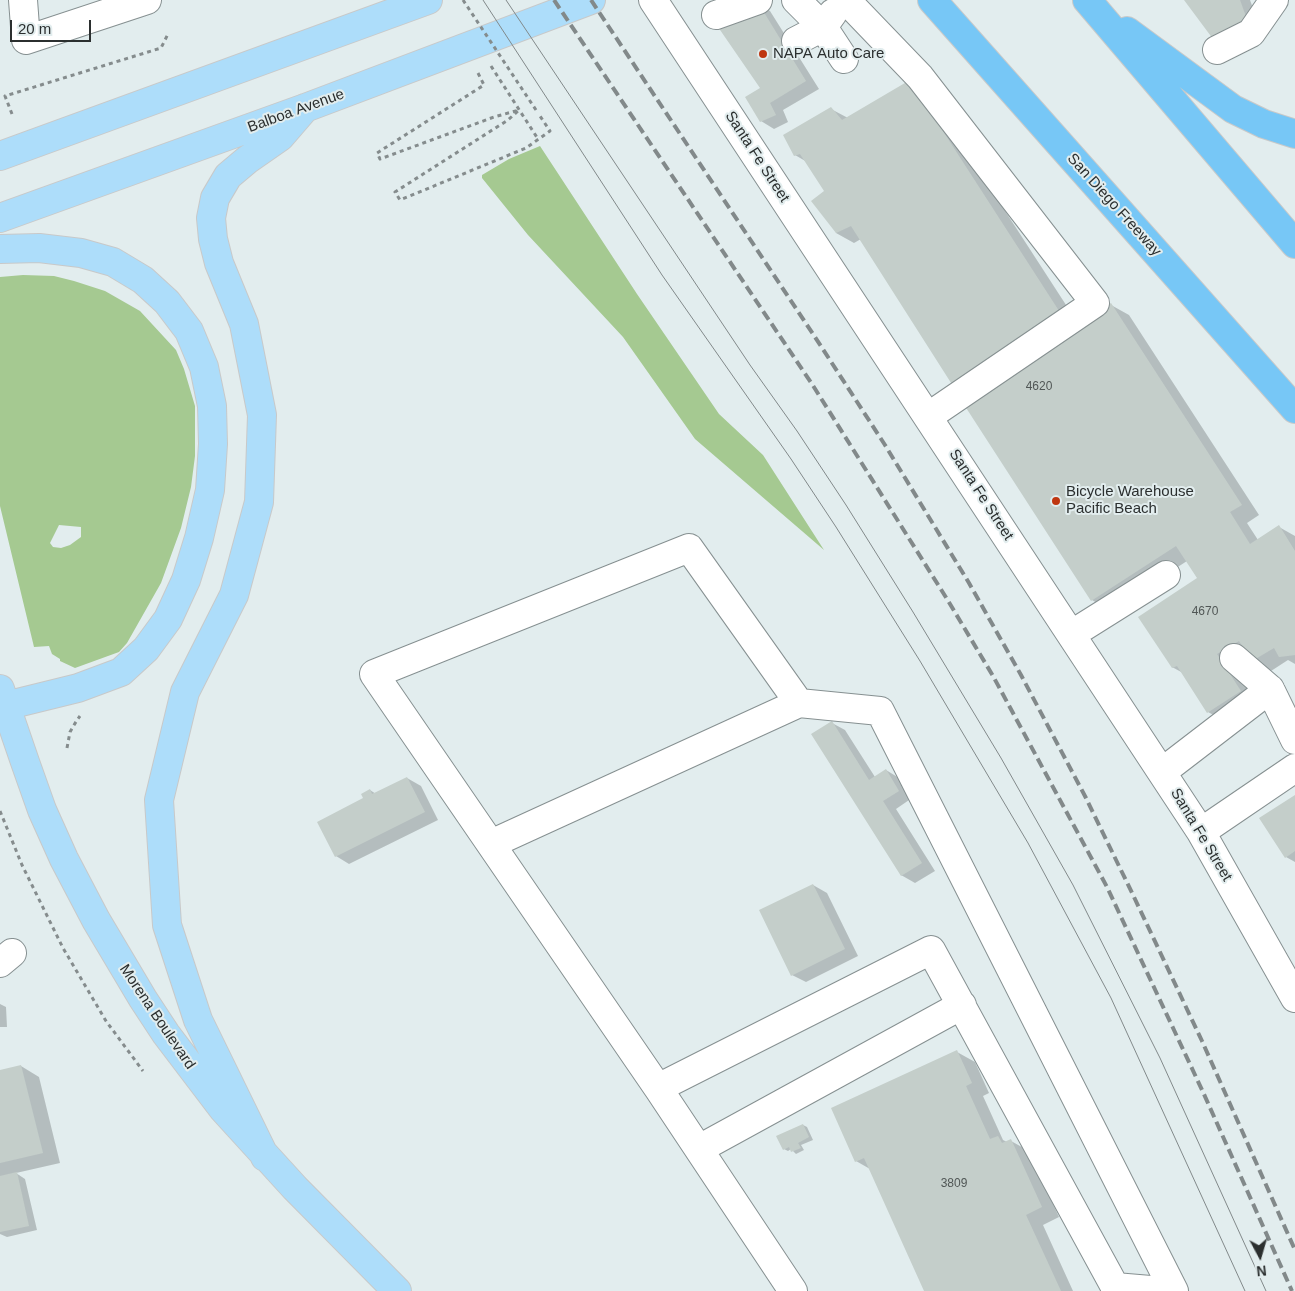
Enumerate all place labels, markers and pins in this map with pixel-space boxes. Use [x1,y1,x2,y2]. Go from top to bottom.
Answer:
place label: NAPA Auto Care [773,45,884,63]
marker: NAPA Auto Care [757,48,769,60]
place label: Bicycle Warehouse Pacific Beach [1066,483,1194,518]
marker: Bicycle Warehouse Pacific Beach [1050,495,1062,507]

